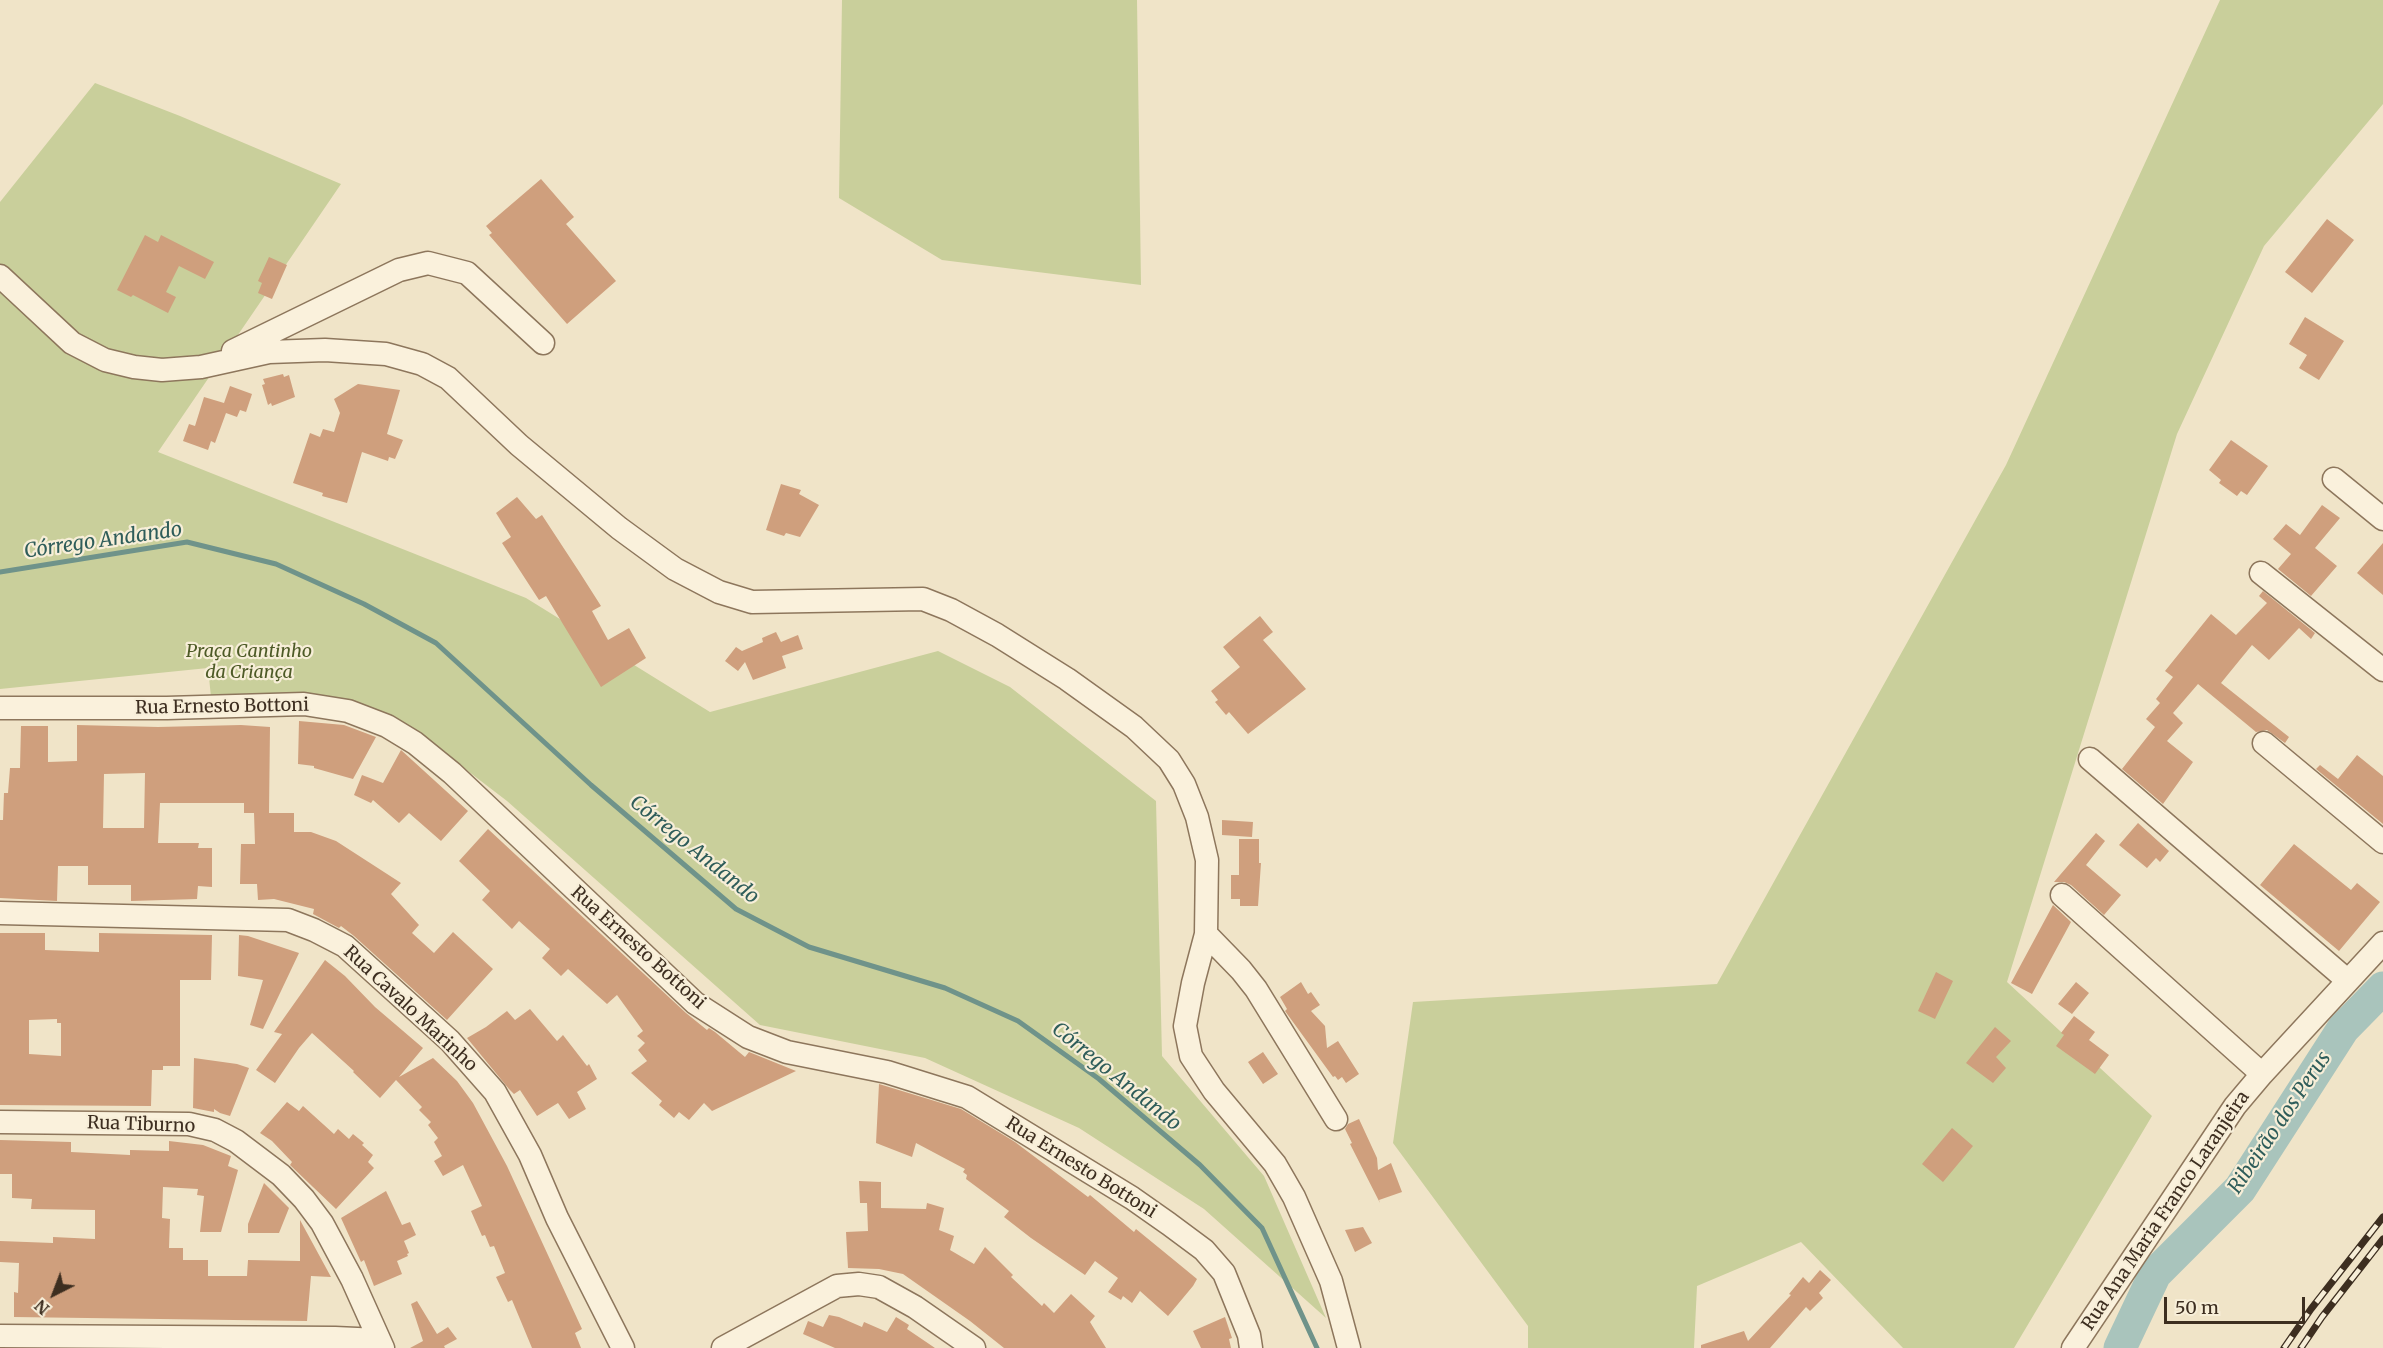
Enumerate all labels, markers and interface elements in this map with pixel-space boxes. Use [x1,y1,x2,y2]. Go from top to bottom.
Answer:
water label: Córrego Andando [22,518,184,564]
park label: Praça Cantinho da Criança [186,641,312,684]
street label: Rua Ernesto Bottoni [135,695,309,719]
water label: Córrego Andando [625,791,763,909]
street label: Rua Ernesto Bottoni [566,882,710,1014]
street label: Rua Cavalo Marinho [339,942,481,1076]
water label: Córrego Andando [1047,1018,1185,1136]
water label: Ribeirão dos Perus [2224,1047,2336,1199]
street label: Rua Ana Maria Franco Laranjeira [2078,1087,2254,1335]
street label: Rua Tiburno [87,1112,195,1138]
street label: Rua Ernesto Bottoni [1002,1113,1160,1223]
north arrow [24,1264,84,1324]
scale bar [2167,1285,2308,1323]
text: N [31,1296,53,1319]
text: 50 m [2175,1296,2219,1319]

